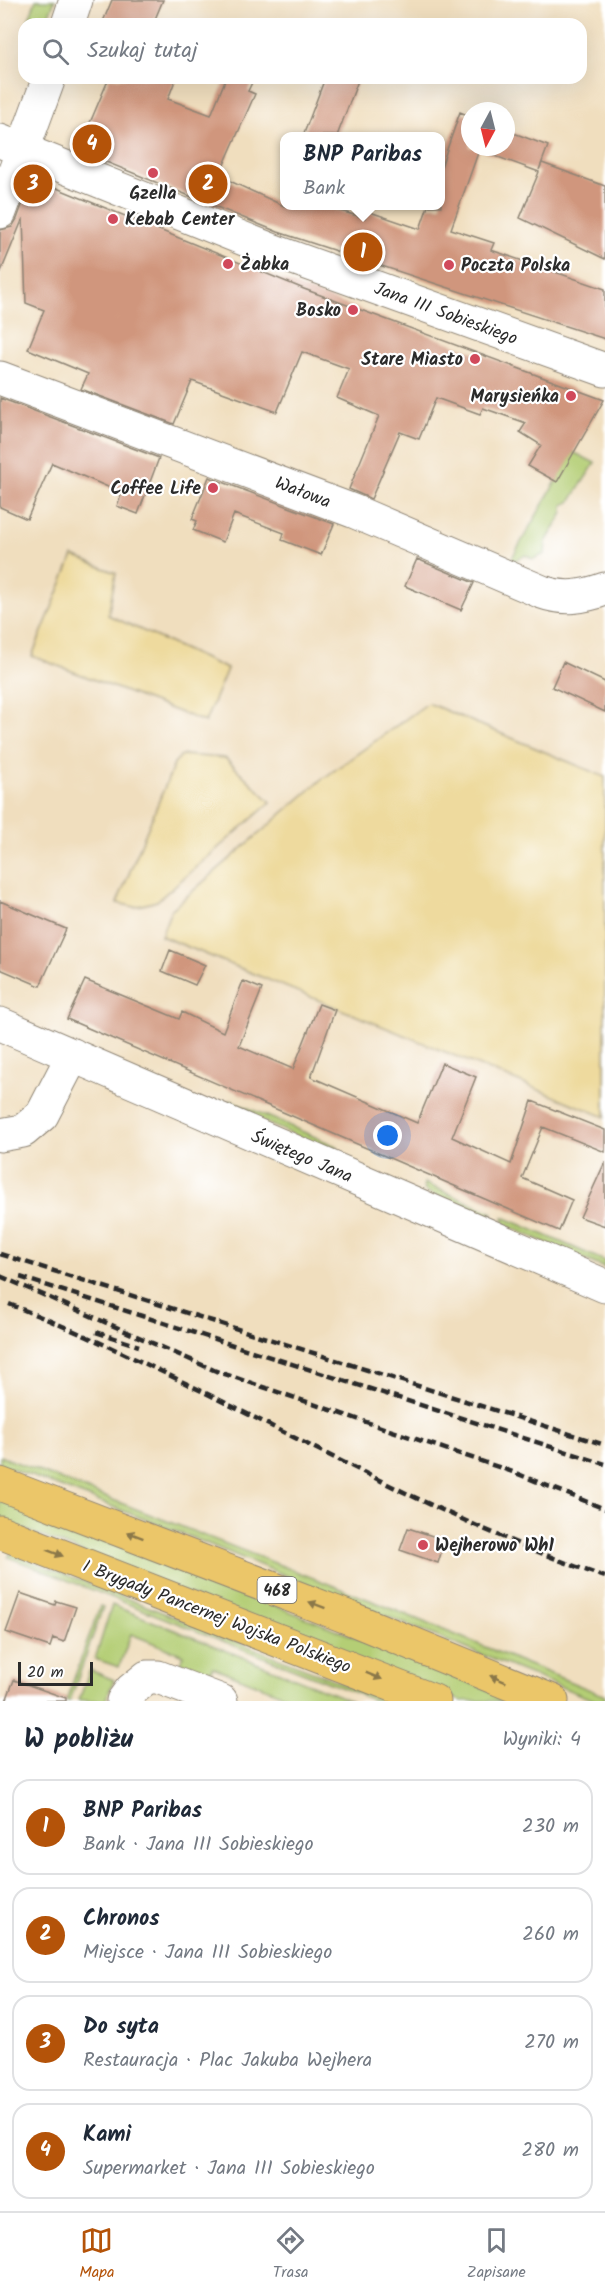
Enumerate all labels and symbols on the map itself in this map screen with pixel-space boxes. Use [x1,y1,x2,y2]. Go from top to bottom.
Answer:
north arrow [461,102,515,156]
pin: 4 [72,122,112,166]
pin: 3 [14,162,52,207]
pin: 2 [188,162,228,207]
marker: Gzella [146,166,160,180]
place label: Gzella [130,180,176,209]
place label: Kebab Center [125,206,236,235]
marker: Kebab Center [106,212,120,226]
pin: 1 [344,230,382,274]
place label: Żabka [240,251,289,280]
place label: Poczta Polska [461,252,570,281]
marker: Żabka [221,257,235,271]
marker: Poczta Polska [442,258,456,272]
street label: Jana III Sobieskiego [370,275,521,354]
place label: Bosko [296,297,341,326]
marker: Bosko [346,303,360,317]
place label: Stare Miasto [361,346,463,375]
marker: Stare Miasto [468,352,482,366]
place label: Marysieńka [470,383,559,412]
marker: Marysieńka [564,389,578,403]
street label: Wałowa [270,470,335,517]
place label: Coffee Life [110,475,201,504]
marker: Coffee Life [206,481,220,495]
your location [373,1121,402,1150]
street label: Świętego Jana [246,1123,357,1192]
one-way arrow [126,1530,144,1539]
place label: Wejherowo Wh1 [435,1532,554,1561]
marker: Wejherowo Wh1 [416,1538,430,1552]
one-way arrow [46,1549,64,1559]
street label: I Brygady Pancernej Wojska Polskiego [78,1553,355,1682]
road number: 468 [258,1577,296,1603]
one-way arrow [308,1600,326,1610]
scale bar [18,1659,93,1686]
one-way arrow [365,1671,383,1681]
one-way arrow [488,1674,506,1684]

